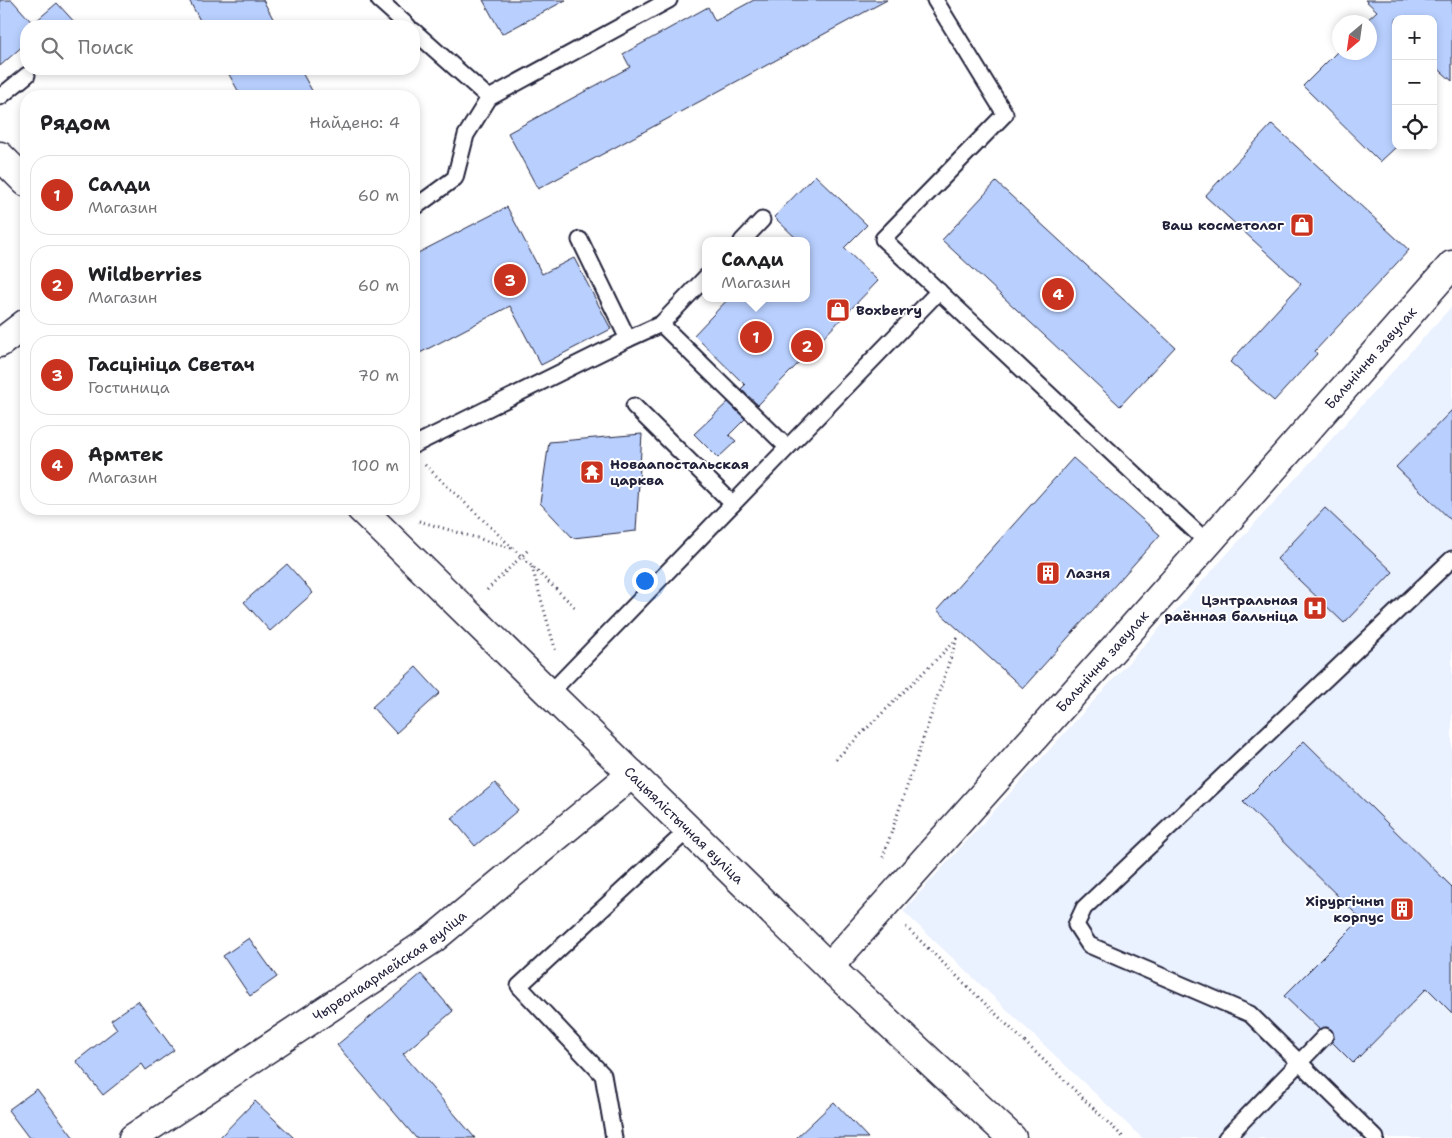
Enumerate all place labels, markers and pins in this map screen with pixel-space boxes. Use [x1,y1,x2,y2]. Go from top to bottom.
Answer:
shop icon: Ваш косметолог [1289,212,1315,238]
place label: Ваш косметолог [1162,216,1285,234]
pin: 3 [494,261,526,299]
pin: 4 [1042,275,1074,313]
shop icon: Boxberry [825,297,851,323]
place label: Boxberry [856,301,922,319]
pin: 1 [740,318,772,356]
pin: 2 [791,327,823,365]
place label: Новаапостальская царква [610,455,749,489]
temple icon: Новаапостальская царква [579,459,605,485]
building icon: Лазня [1035,560,1061,586]
place label: Лазня [1066,564,1110,582]
place label: Цэнтральная раённая бальніца [1164,591,1298,625]
hospital icon: Цэнтральная раённая бальніца [1302,595,1328,621]
place label: Хірургічны корпус [1305,892,1384,926]
building icon: Хірургічны корпус [1389,896,1415,922]

